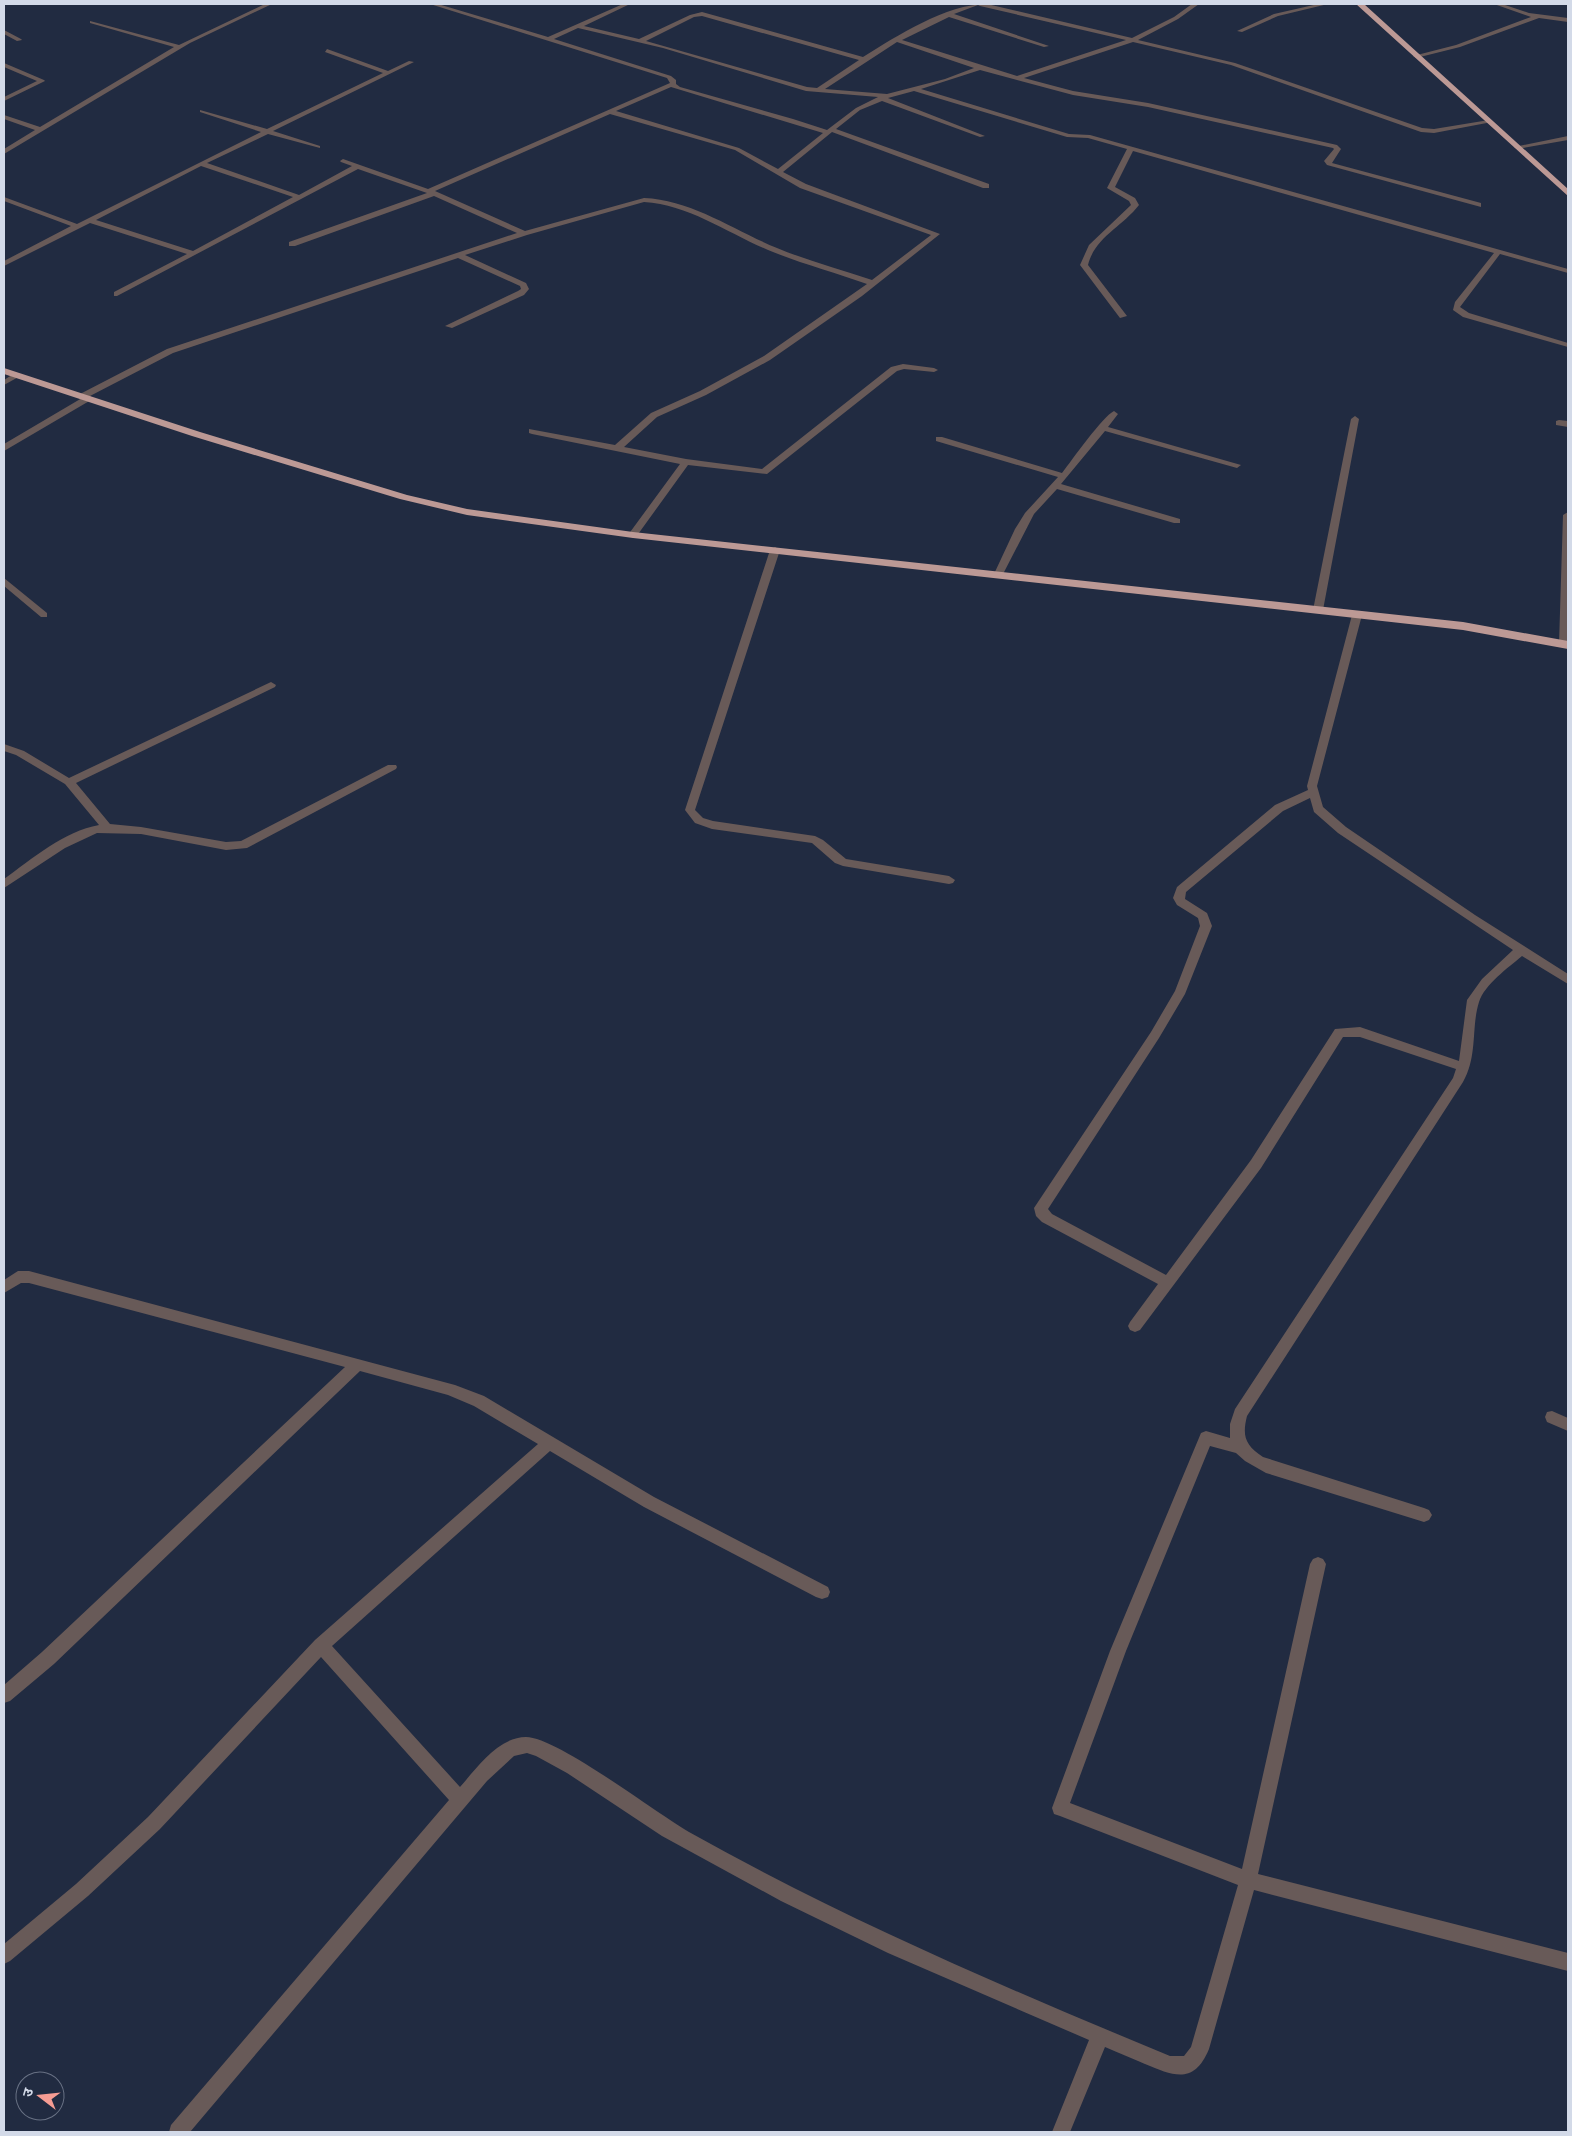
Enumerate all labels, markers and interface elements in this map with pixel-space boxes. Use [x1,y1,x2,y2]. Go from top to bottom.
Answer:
north arrow [15,2071,65,2121]
text: उ [21,2086,37,2099]

